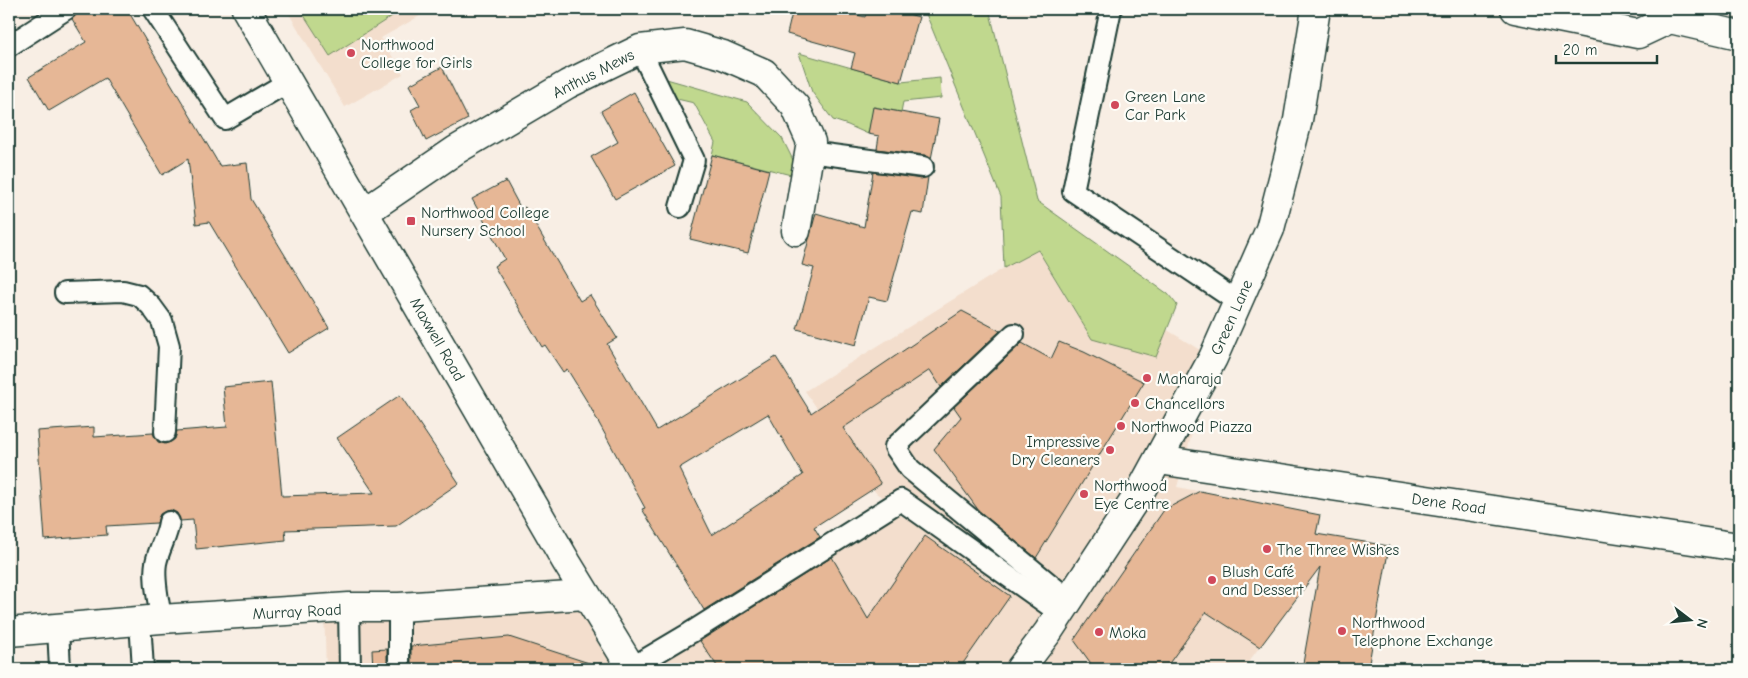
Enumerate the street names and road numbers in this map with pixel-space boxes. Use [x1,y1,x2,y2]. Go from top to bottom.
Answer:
street label: Anthus Mews [550,45,638,102]
street label: Green Lane [1207,277,1257,358]
street label: Maxwell Road [406,295,468,384]
street label: Dene Road [1411,490,1487,518]
street label: Murray Road [252,601,342,623]

